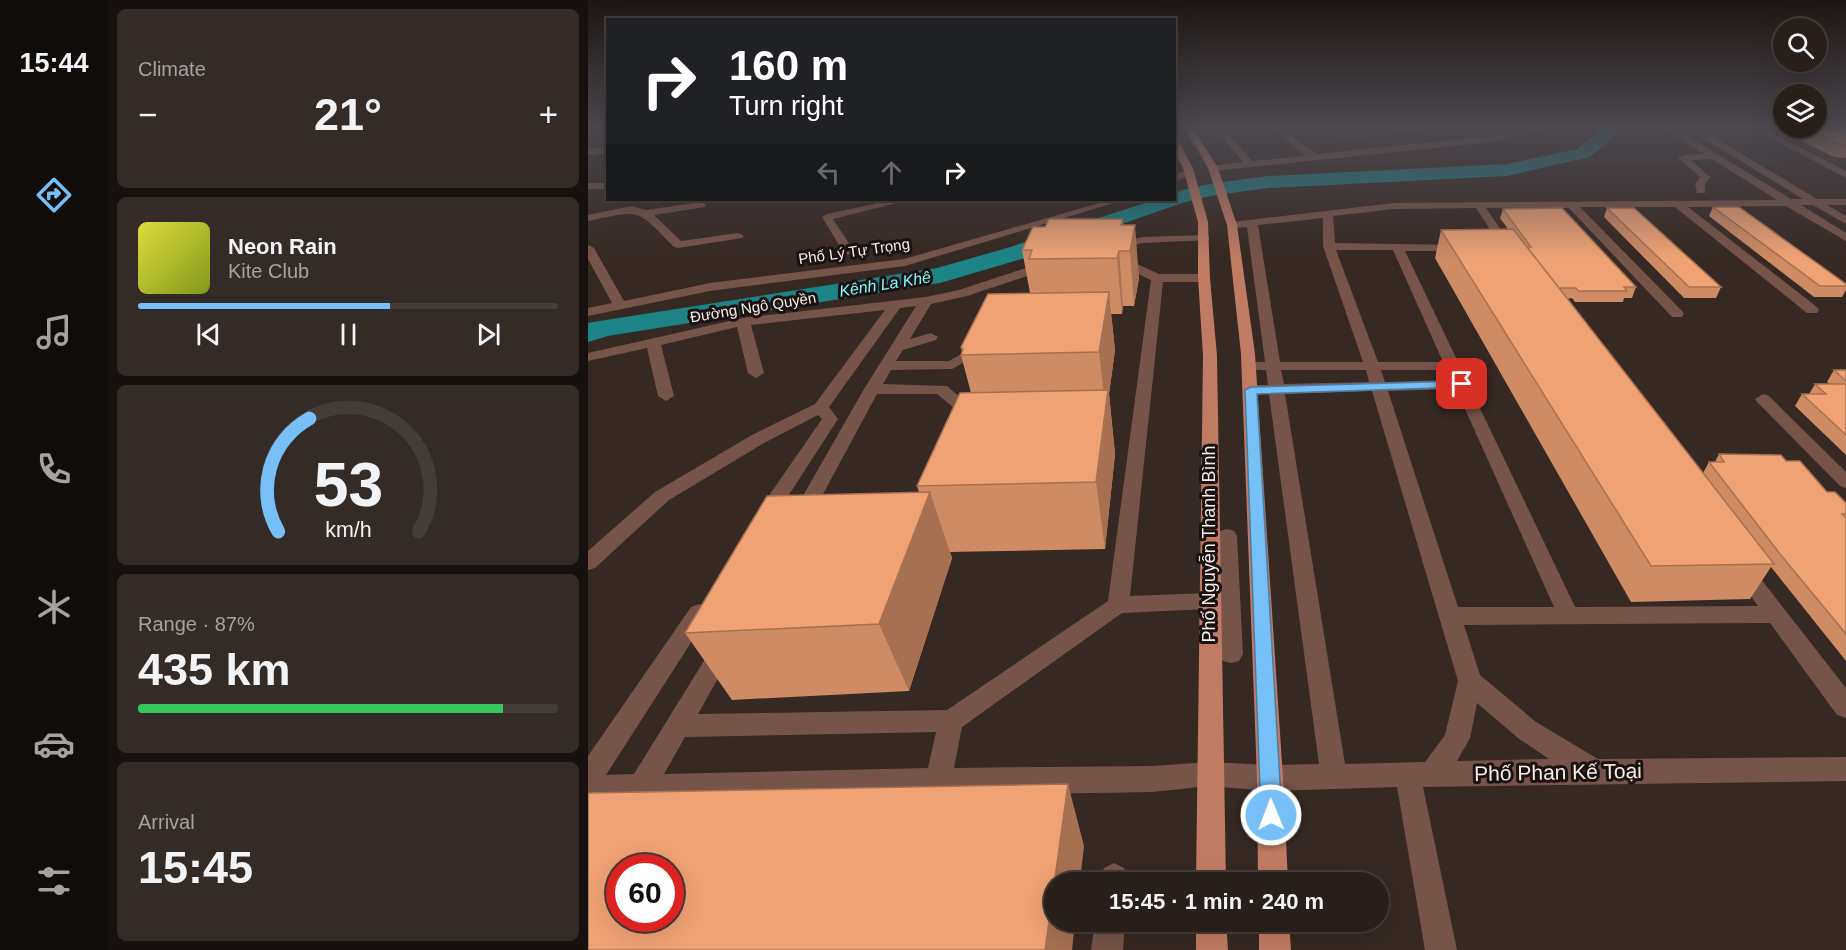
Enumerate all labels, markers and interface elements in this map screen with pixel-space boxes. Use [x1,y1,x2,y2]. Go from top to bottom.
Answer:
map controls [1773,18,1827,138]
button: search [1773,18,1827,72]
icon: right [630,42,708,120]
text: 160 m [729,42,848,89]
text: 15:44 [19,48,89,78]
text: Climate [138,58,206,80]
button: layers [1773,84,1827,138]
text: 21° [314,89,382,140]
text: Turn right [729,91,844,121]
text: − [138,96,157,133]
text: + [539,96,558,133]
icon: left [812,156,845,189]
icon: ahead [875,156,908,189]
icon: right [938,156,971,189]
icon: directions [33,174,75,216]
text: Neon Rain [228,234,337,259]
street label: Phố Lý Tự Trọng [797,235,911,267]
text: Kite Club [228,260,309,282]
water label: Kênh La Khê [838,268,932,300]
street label: Đường Ngô Quyền [689,289,817,325]
icon: music [33,311,75,353]
icon: previous [192,318,225,351]
icon: pause [332,318,365,351]
icon: next [472,318,505,351]
pin [1436,358,1487,409]
icon: arrive [1445,367,1478,400]
street label: Phố Nguyễn Thanh Bình [1198,446,1219,642]
icon: phone [33,448,75,490]
text: 53 [313,450,383,519]
text: km/h [325,518,371,542]
icon: climate [33,586,75,628]
text: Range · 87% [138,613,255,635]
text: 435 km [138,644,291,695]
icon: car [33,723,75,765]
street label: Phố Phan Kế Toại [1474,759,1642,785]
position arrow [1239,783,1303,847]
text: Arrival [138,811,195,833]
text: 15:45 [138,842,253,893]
speed limit sign: 60 [606,854,684,932]
icon: filters [33,860,75,902]
text: 15:45 · 1 min · 240 m [1109,889,1324,914]

